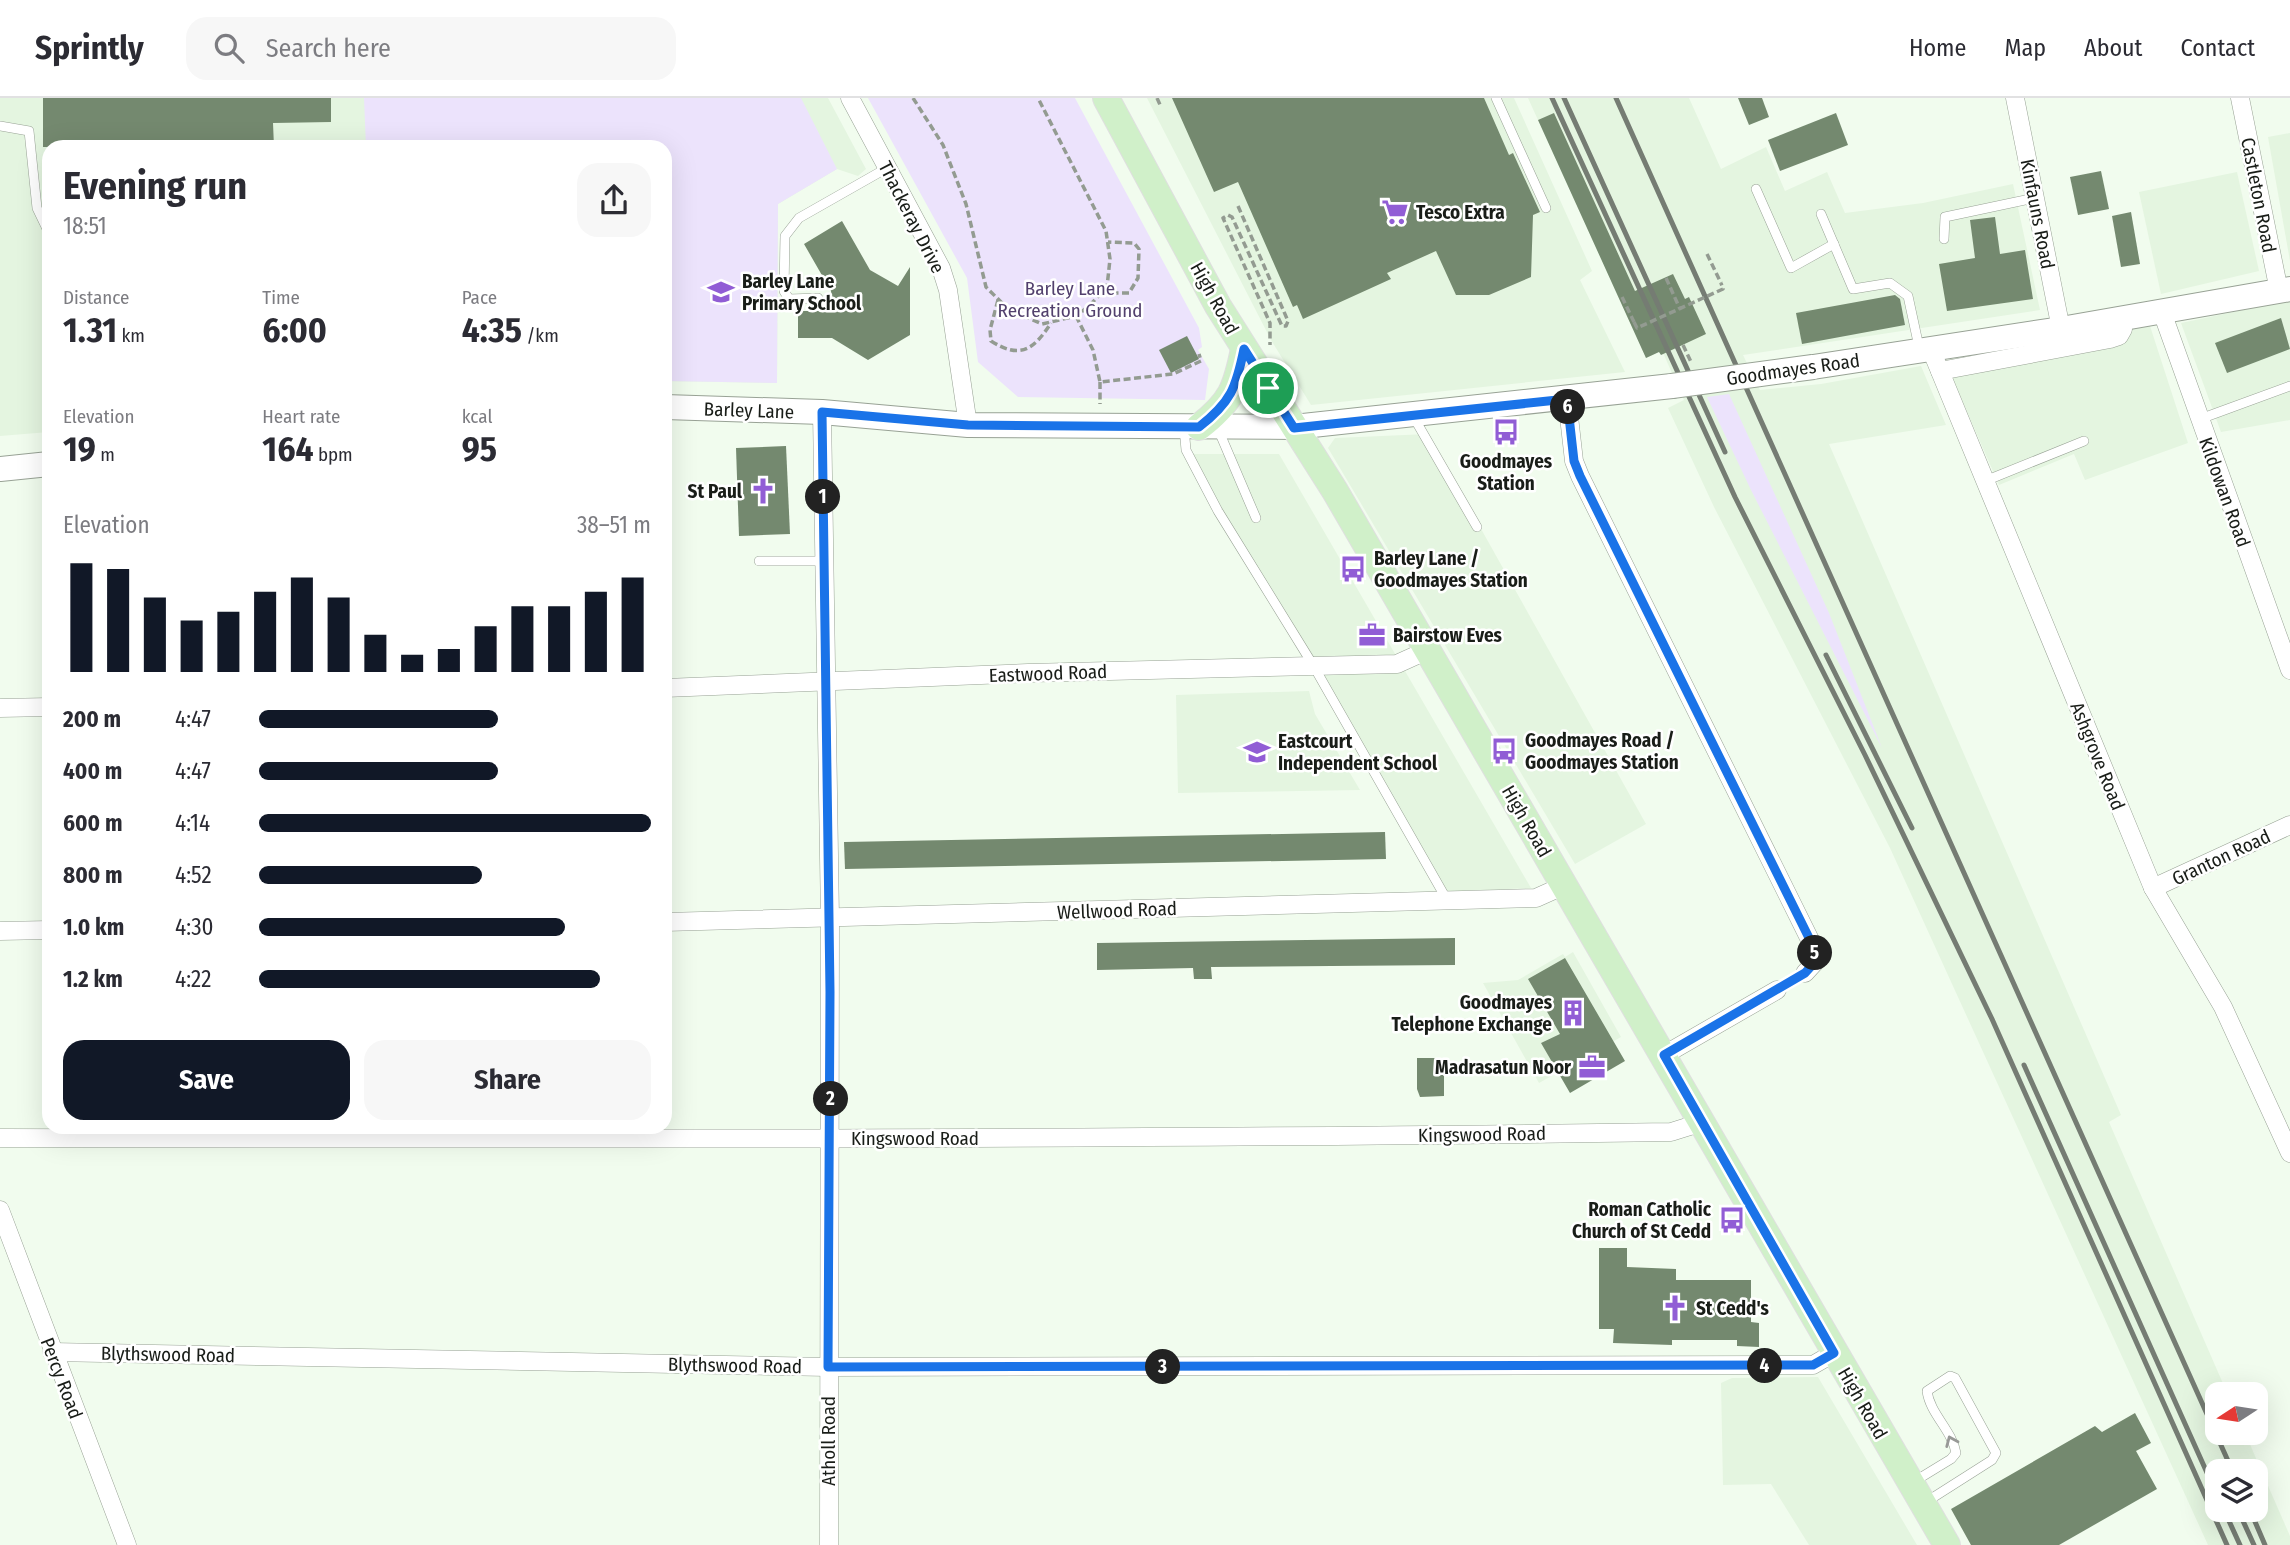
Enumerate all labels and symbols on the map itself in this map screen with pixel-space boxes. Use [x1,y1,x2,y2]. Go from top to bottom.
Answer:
street label: Castleton Road [2236,136,2281,255]
street label: Thackeray Drive [873,157,950,277]
street label: Kinfauns Road [2016,157,2059,271]
supermarket icon: Tesco Extra [1380,197,1410,227]
place label: Tesco Extra [1416,201,1505,224]
street label: High Road [1185,258,1244,338]
place label: Barley Lane Primary School [742,270,862,315]
school or university icon: Barley Lane Primary School [706,277,736,307]
park label: Barley Lane Recreation Ground [998,277,1142,322]
street label: Goodmayes Road [1725,349,1861,390]
pin [1238,358,1298,418]
pin: 6 [1550,390,1586,424]
street label: Barley Lane [703,397,795,424]
bus stop icon: Goodmayes Station [1491,417,1521,447]
street label: Kildowan Road [2194,434,2255,550]
place label: Goodmayes Station [1460,450,1553,495]
church icon: St Paul [748,476,778,506]
place label: St Paul [688,480,743,503]
pin: 1 [806,480,840,514]
place label: Barley Lane / Goodmayes Station [1374,547,1528,592]
bus stop icon: Barley Lane / Goodmayes Station [1338,554,1368,584]
office icon: Bairstow Eves [1357,620,1387,650]
place label: Bairstow Eves [1393,624,1503,647]
street label: Eastwood Road [988,660,1108,687]
street label: Ashgrove Road [2065,699,2130,814]
place label: Goodmayes Road / Goodmayes Station [1525,729,1679,774]
place label: Eastcourt Independent School [1278,730,1438,775]
bus stop icon: Goodmayes Road / Goodmayes Station [1489,736,1519,766]
school or university icon: Eastcourt Independent School [1242,737,1272,767]
street label: High Road [1497,781,1556,861]
street label: Granton Road [2168,825,2274,890]
street label: Wellwood Road [1057,897,1177,924]
pin: 5 [1798,936,1832,970]
place label: Goodmayes Telephone Exchange [1391,991,1553,1036]
building icon: Goodmayes Telephone Exchange [1558,998,1588,1028]
office icon: Madrasatun Noor [1577,1052,1607,1082]
place label: Madrasatun Noor [1435,1056,1572,1079]
pin: 2 [814,1082,848,1116]
street label: Kingswood Road [1418,1122,1546,1147]
street label: Kingswood Road [851,1127,979,1150]
place label: Roman Catholic Church of St Cedd [1572,1198,1712,1243]
bus stop icon: Roman Catholic Church of St Cedd [1717,1205,1747,1235]
church icon: St Cedd's [1660,1293,1690,1323]
place label: St Cedd's [1696,1297,1769,1320]
street label: Percy Road [36,1334,88,1422]
street label: Blythswood Road [101,1342,235,1367]
pin: 4 [1748,1348,1782,1384]
pin: 3 [1146,1350,1180,1384]
street label: Blythswood Road [668,1353,802,1378]
street label: High Road [1833,1363,1892,1443]
north arrow [2205,1382,2268,1446]
street label: Atholl Road [817,1396,840,1486]
one-way arrow [1945,1436,1959,1448]

